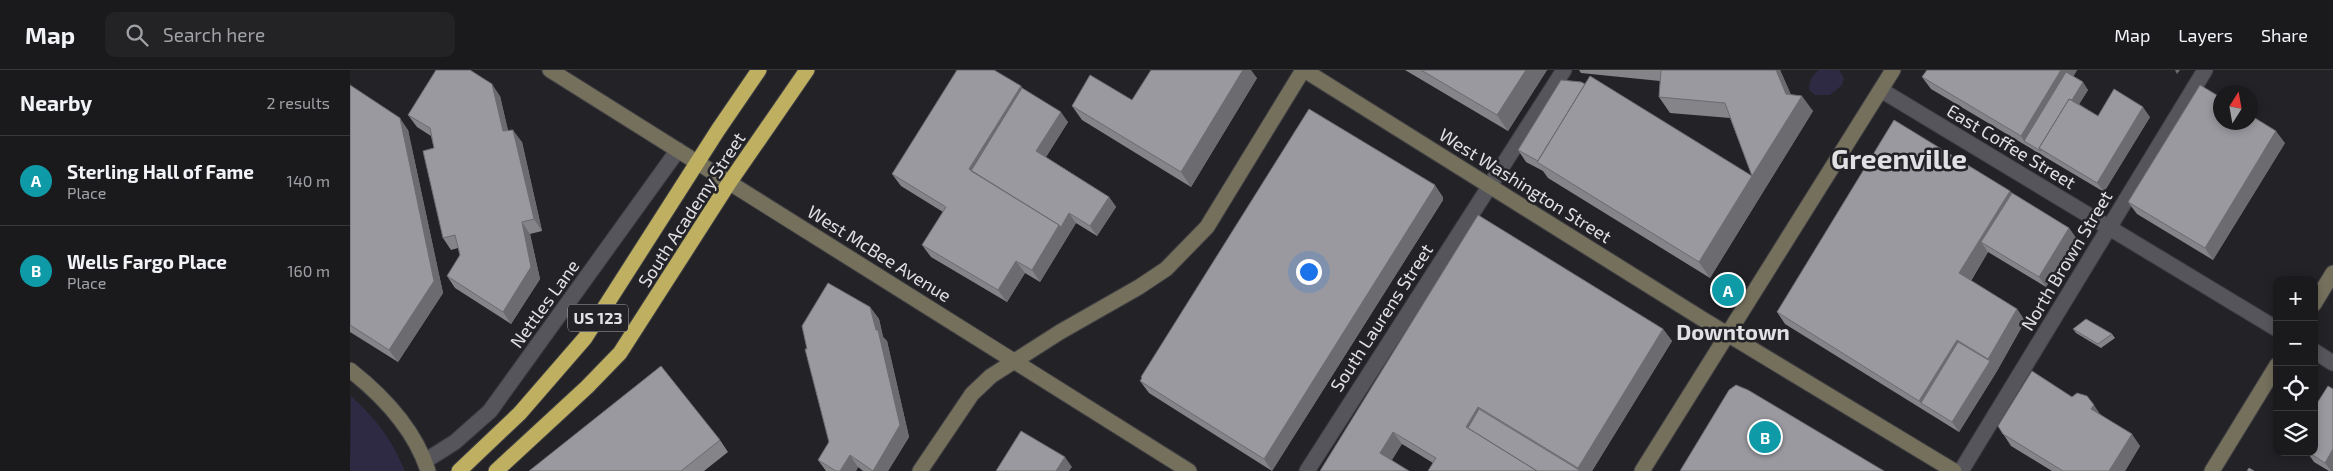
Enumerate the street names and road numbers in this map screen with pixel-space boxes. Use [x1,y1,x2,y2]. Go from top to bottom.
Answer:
street label: East Coffee Street [1943,99,2080,193]
street label: West Washington Street [1435,123,1616,247]
street label: South Academy Street [633,128,750,291]
street label: North Brown Street [2016,187,2117,334]
street label: West McBee Avenue [804,200,955,306]
street label: South Laurens Street [1325,239,1437,395]
street label: Nettles Lane [505,255,584,352]
road number: US 123 [568,304,628,332]

